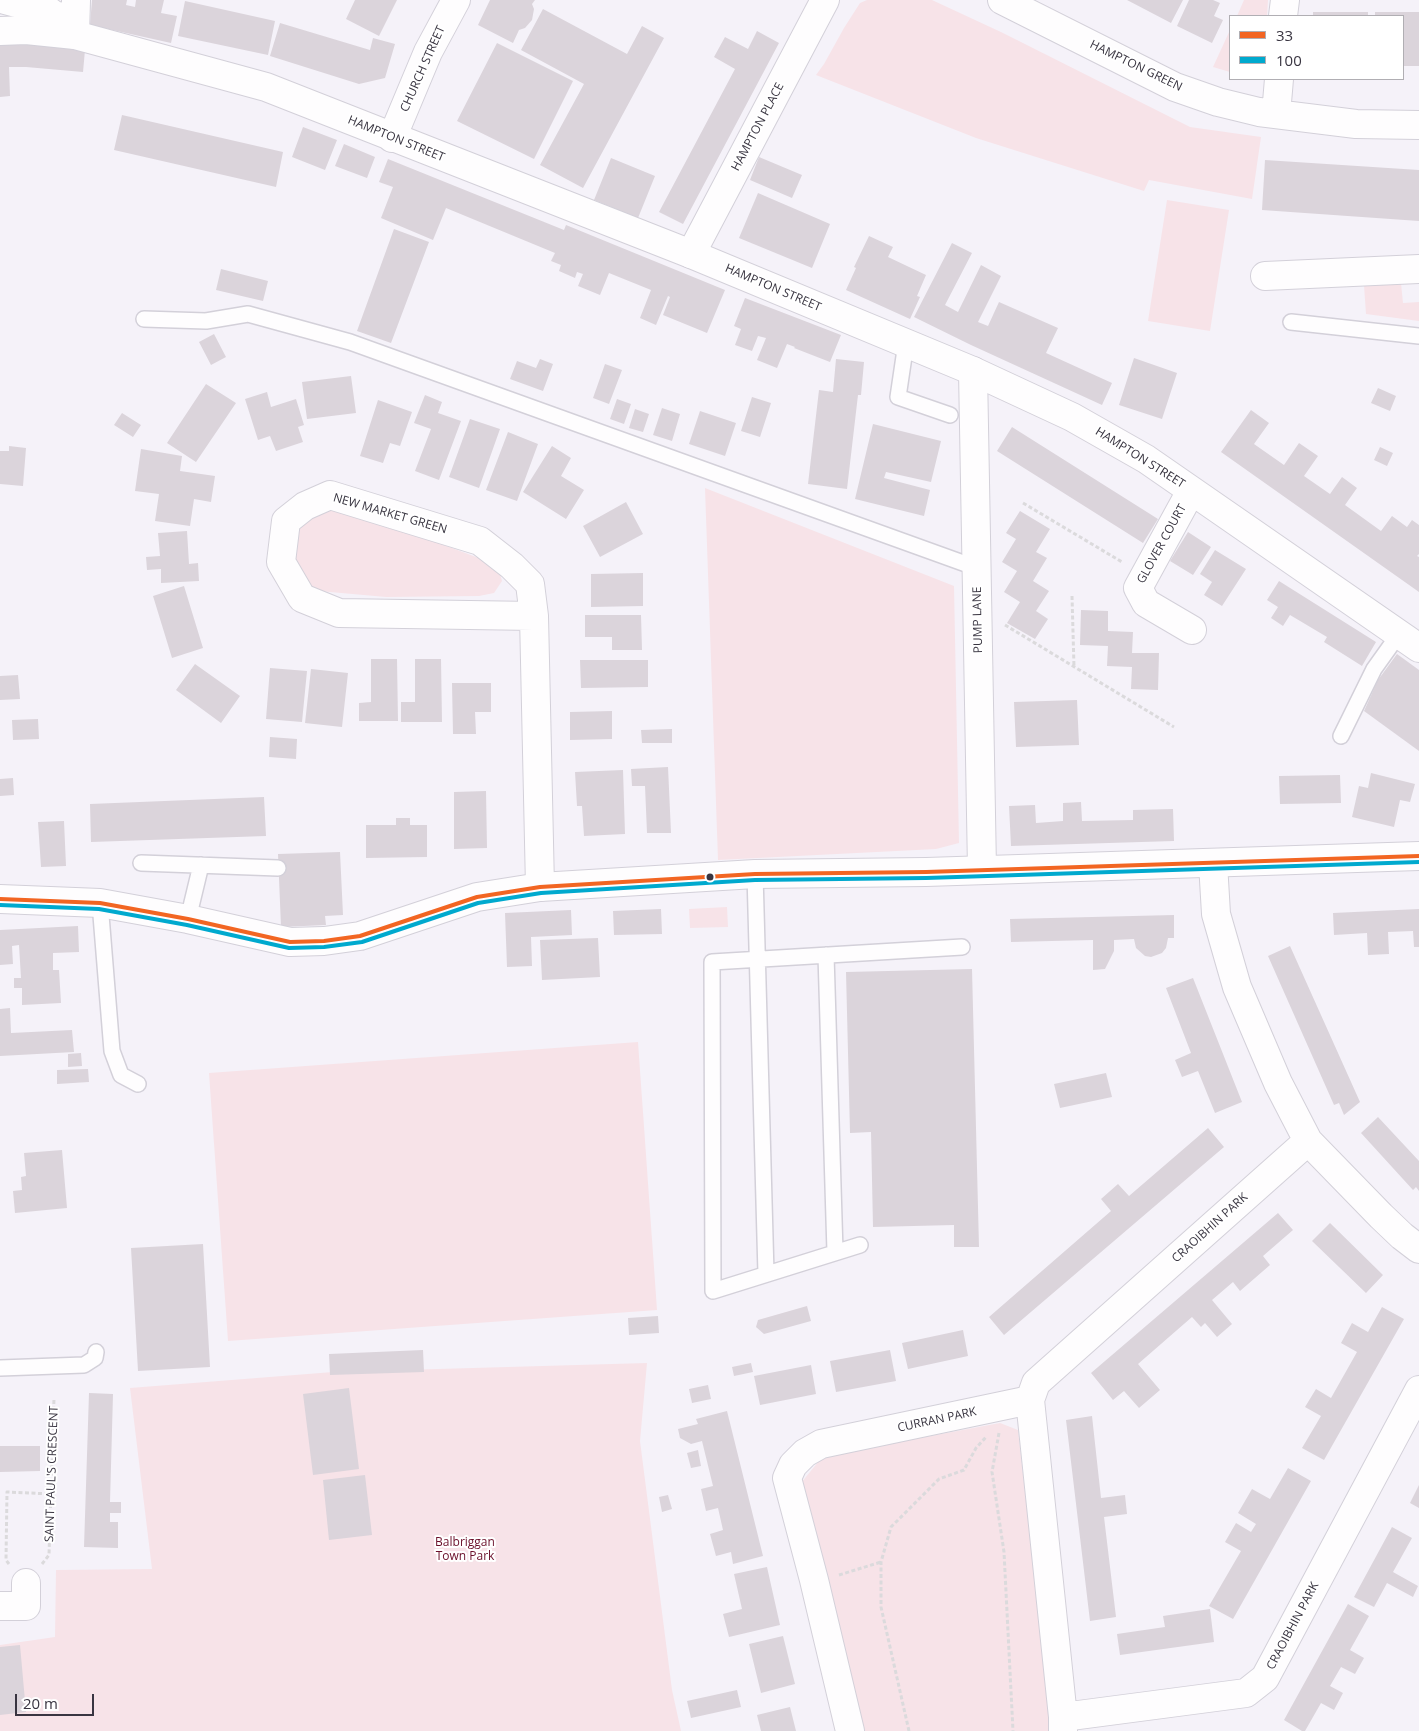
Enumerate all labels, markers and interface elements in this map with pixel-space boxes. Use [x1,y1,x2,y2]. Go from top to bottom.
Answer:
legend [1229,15,1404,80]
street label: CHURCH STREET [398,24,448,114]
text: 33 [1276,25,1293,45]
street label: HAMPTON GREEN [1087,37,1185,95]
text: 100 [1276,50,1302,70]
street label: HAMPTON PLACE [729,80,787,174]
street label: HAMPTON STREET [346,113,446,165]
street label: HAMPTON STREET [723,261,823,315]
street label: HAMPTON STREET [1092,425,1188,491]
street label: NEW MARKET GREEN [331,491,449,537]
street label: GLOVER COURT [1134,502,1190,586]
street label: PUMP LANE [970,587,986,653]
unlabelled marker [705,872,715,882]
street label: CRAOIBHIN PARK [1169,1190,1251,1266]
street label: CURRAN PARK [896,1405,978,1435]
street label: SAINT PAUL'S CRESCENT [42,1406,62,1542]
park label: Balbriggan Town Park [435,1536,495,1564]
street label: CRAOIBHIN PARK [1264,1580,1322,1672]
scale bar [18,1684,96,1716]
text: 20 m [23,1693,58,1713]

